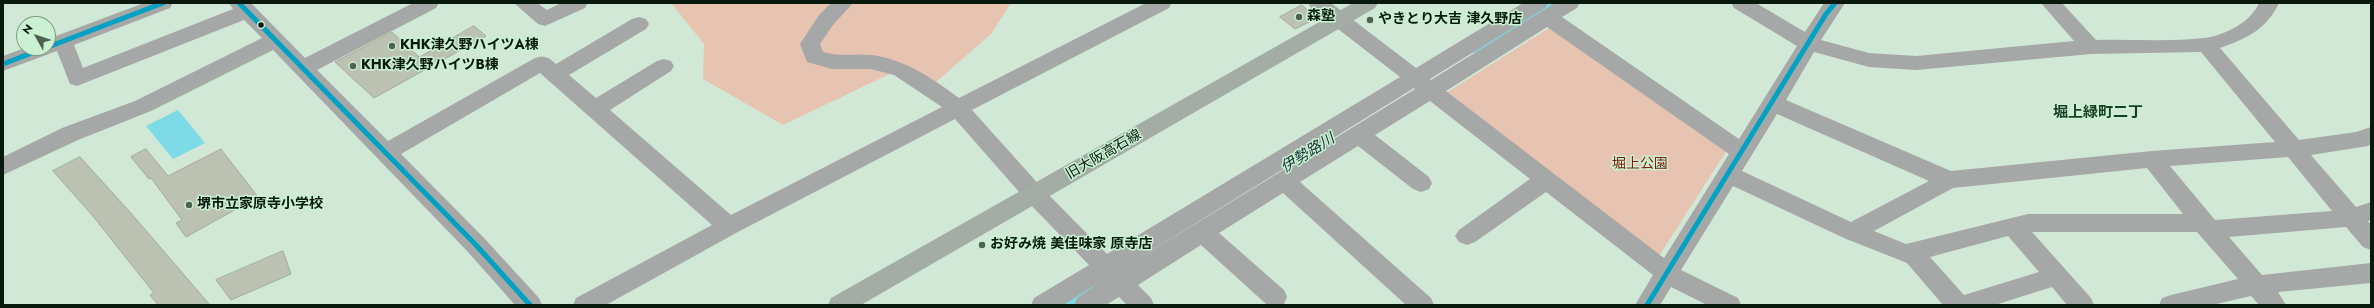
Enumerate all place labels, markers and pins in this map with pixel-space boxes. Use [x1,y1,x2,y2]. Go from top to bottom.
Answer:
place label: 森塾 [1307,9,1335,25]
marker: 森塾 [1294,12,1304,22]
place label: やきとり大吉 津久野店 [1378,12,1522,28]
marker: やきとり大吉 津久野店 [1365,15,1375,25]
unlabelled marker [256,20,266,30]
place label: KHK津久野ハイツA棟 [400,38,539,54]
marker: KHK津久野ハイツA棟 [387,41,397,51]
place label: KHK津久野ハイツB棟 [361,58,499,74]
marker: KHK津久野ハイツB棟 [348,61,358,71]
place label: 堺市立家原寺小学校 [197,197,323,213]
marker: 堺市立家原寺小学校 [184,200,194,210]
place label: お好み焼 美佳味家 原寺店 [990,237,1152,253]
marker: お好み焼 美佳味家 原寺店 [977,240,987,250]

